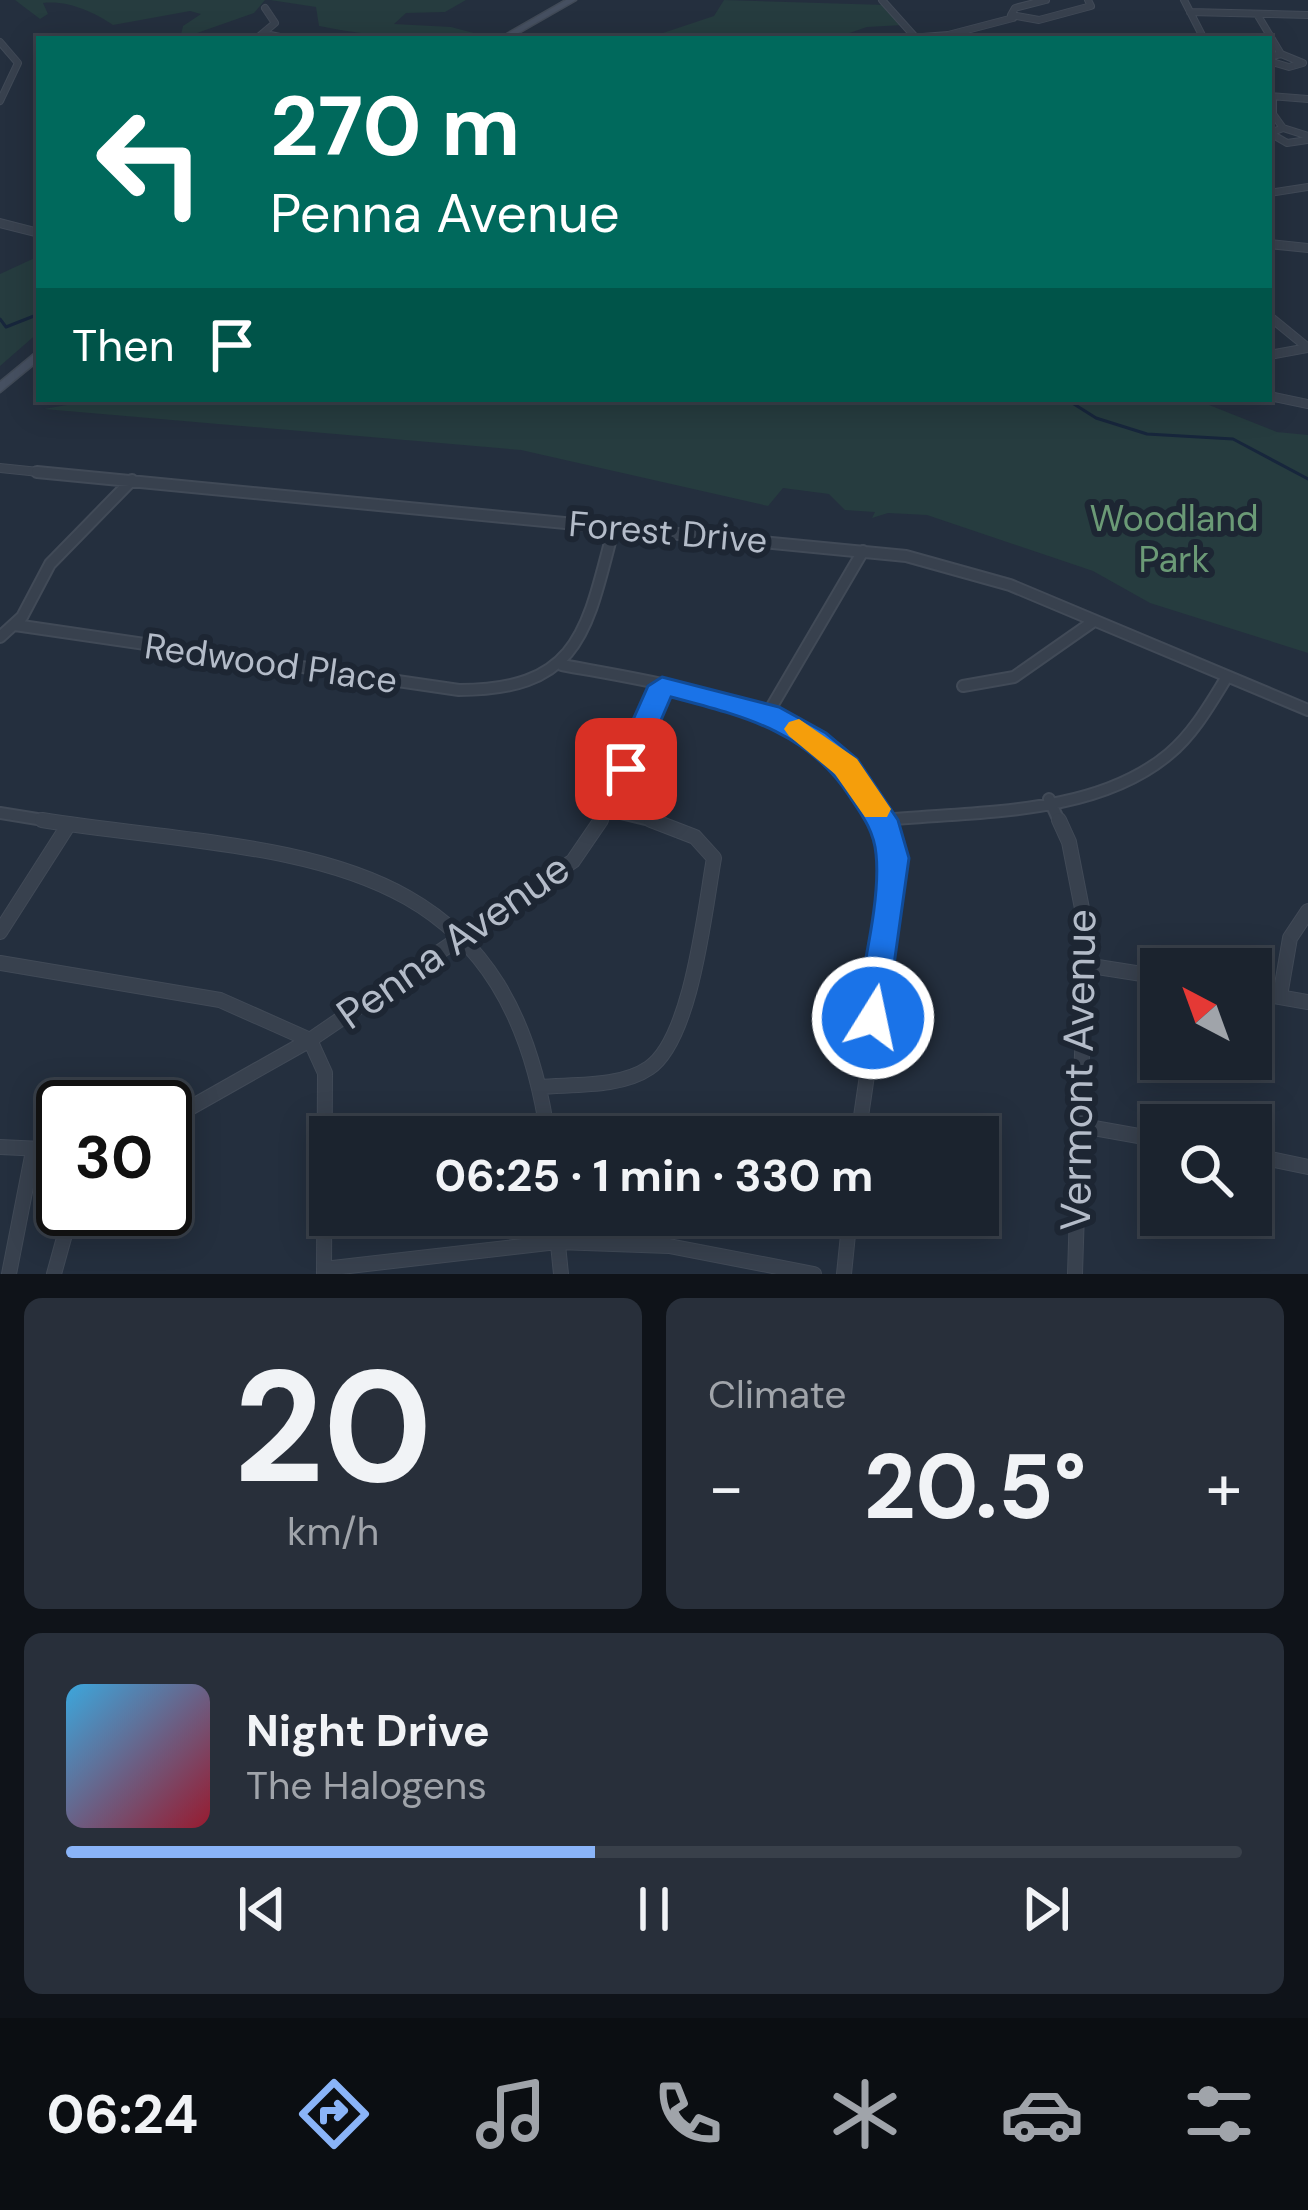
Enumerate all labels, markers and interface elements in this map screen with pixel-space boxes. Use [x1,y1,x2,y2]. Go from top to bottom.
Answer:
text: 270 m [270,72,520,181]
icon: left [72,84,228,240]
text: Penna Avenue [270,178,620,249]
icon: arrive [199,312,265,378]
text: Then [72,316,175,375]
park label: Woodland Park [1089,495,1259,583]
street label: Forest Drive [567,500,769,564]
street label: Redwood Place [142,622,400,704]
pin [575,718,677,820]
icon: arrive [593,736,659,802]
street label: Penna Avenue [326,840,580,1042]
street label: Vermont Avenue [1048,909,1108,1231]
north arrow [1140,948,1272,1080]
map controls [1140,948,1272,1236]
position arrow [810,955,936,1081]
speed limit sign: 30 [36,1080,192,1236]
button: search [1140,1104,1272,1236]
text: 06:25 · 1 min · 330 m [435,1146,873,1205]
text: 20 [233,1326,433,1529]
text: Climate [708,1369,846,1420]
text: 20.5° [864,1429,1086,1546]
text: − [708,1445,744,1530]
text: + [1206,1445,1242,1530]
text: km/h [287,1506,379,1557]
text: Night Drive [246,1701,490,1760]
text: The Halogens [246,1760,487,1811]
icon: previous [229,1876,295,1942]
icon: pause [621,1876,687,1942]
icon: next [1013,1876,1079,1942]
icon: directions [292,2072,376,2156]
icon: music [469,2072,553,2156]
icon: phone [646,2072,730,2156]
icon: climate [823,2072,907,2156]
icon: car [1000,2072,1084,2156]
icon: filters [1177,2072,1261,2156]
text: 06:24 [47,2079,198,2150]

